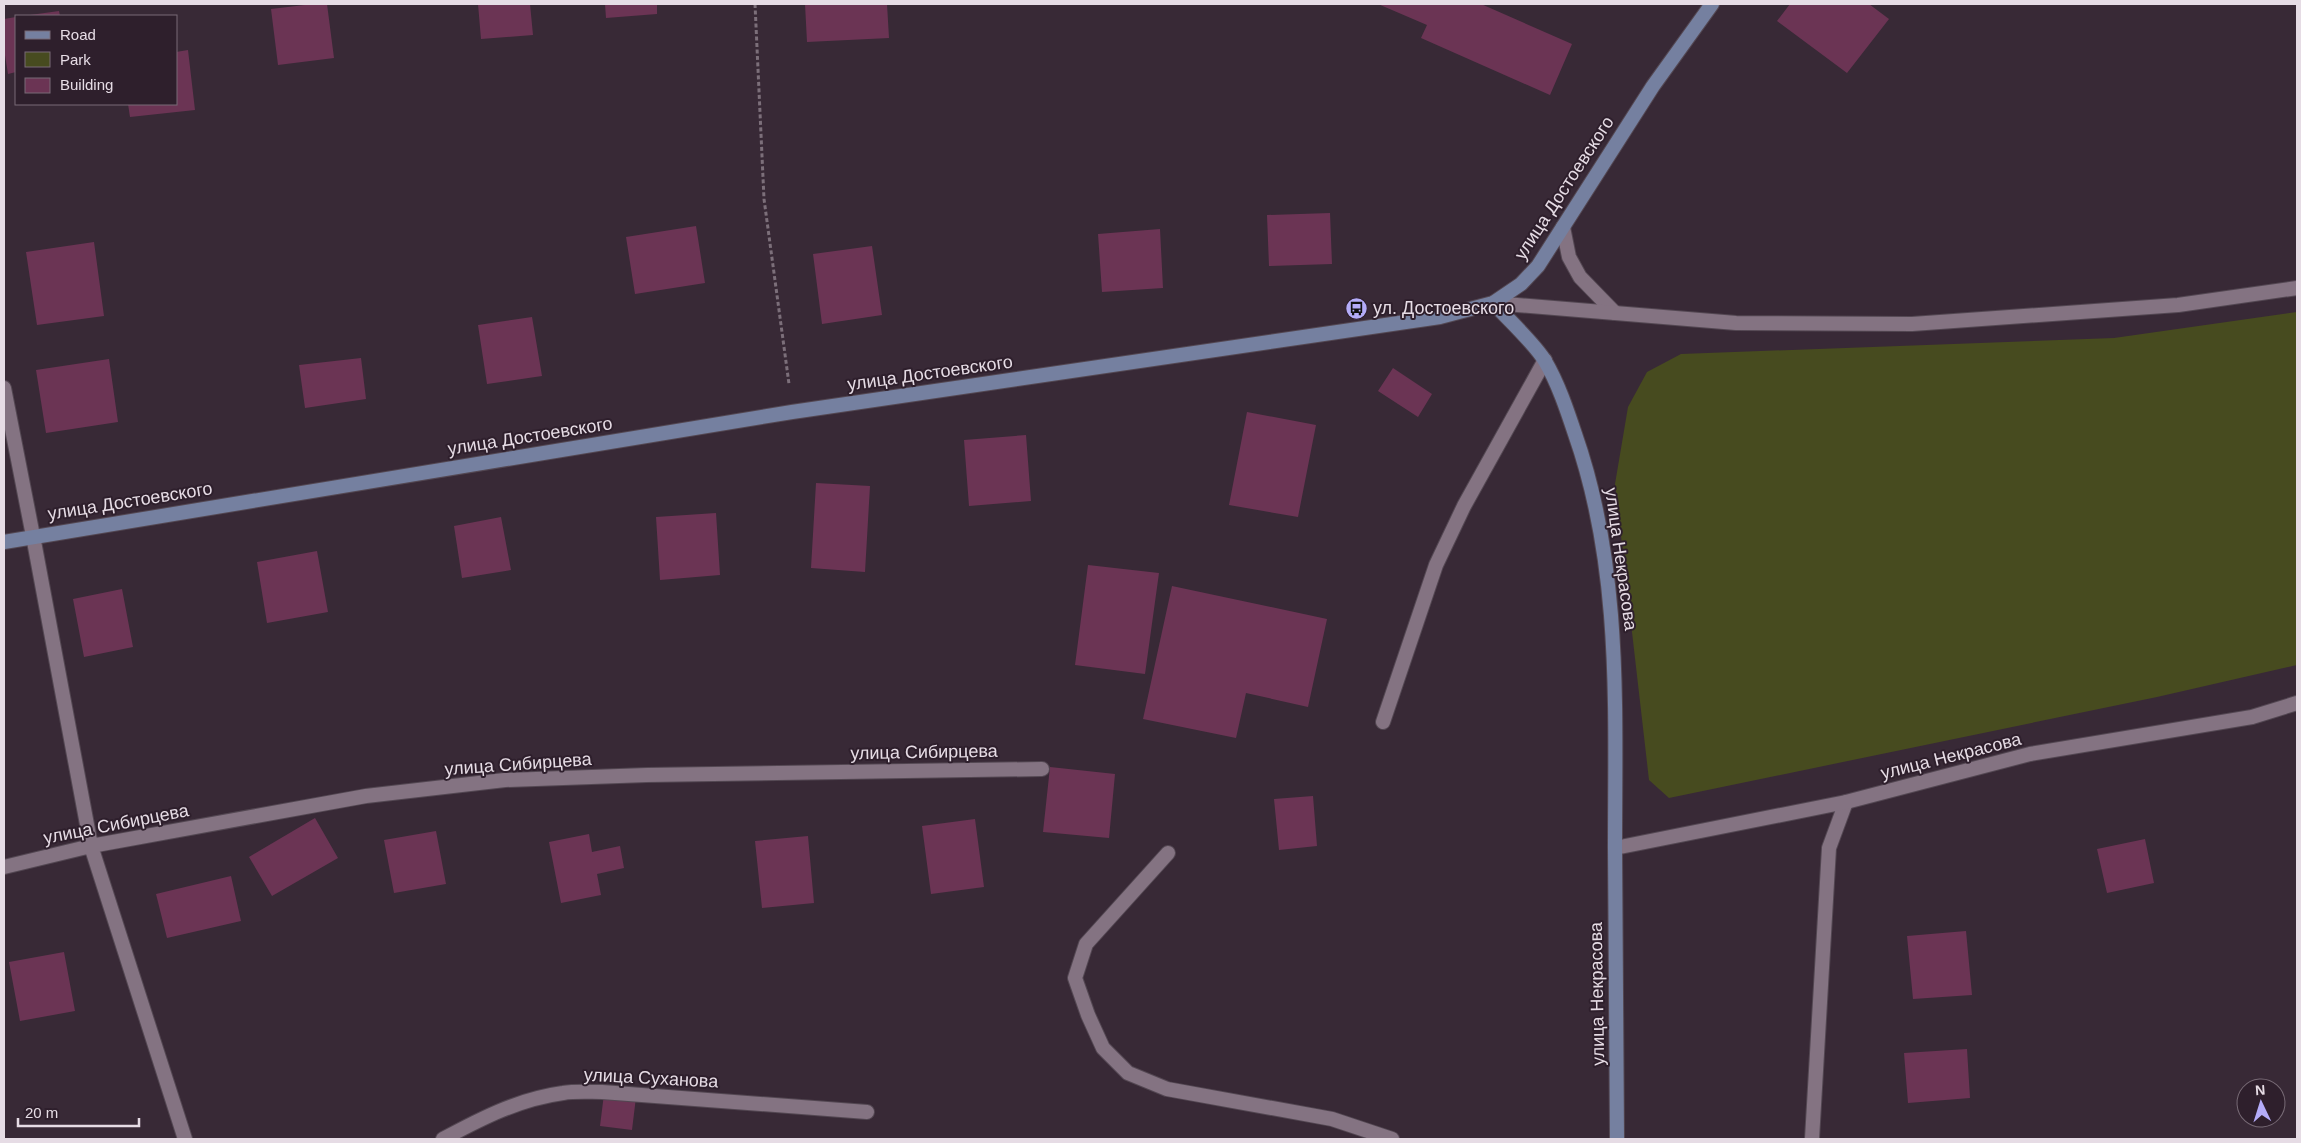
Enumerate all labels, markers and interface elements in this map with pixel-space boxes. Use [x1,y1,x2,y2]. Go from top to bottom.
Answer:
legend [15,15,178,105]
text: Road [60,26,96,43]
text: Park [60,51,91,68]
text: Building [60,76,113,93]
street label: улица Достоевского [1510,113,1618,263]
bus stop icon: ул. Достоевского [1345,296,1369,320]
place label: ул. Достоевского [1373,298,1514,318]
street label: улица Достоевского [846,352,1014,394]
street label: улица Достоевского [446,413,614,459]
street label: улица Достоевского [46,478,214,524]
street label: улица Некрасова [1601,486,1641,633]
street label: улица Некрасова [1879,729,2024,783]
street label: улица Сибирцева [850,741,999,763]
street label: улица Сибирцева [444,749,593,779]
street label: улица Сибирцева [42,800,191,848]
street label: улица Некрасова [1586,921,1608,1066]
street label: улица Суханова [583,1064,720,1092]
north arrow [2236,1078,2286,1128]
text: N [2254,1082,2266,1098]
scale bar [18,1096,139,1128]
text: 20 m [25,1104,58,1121]

